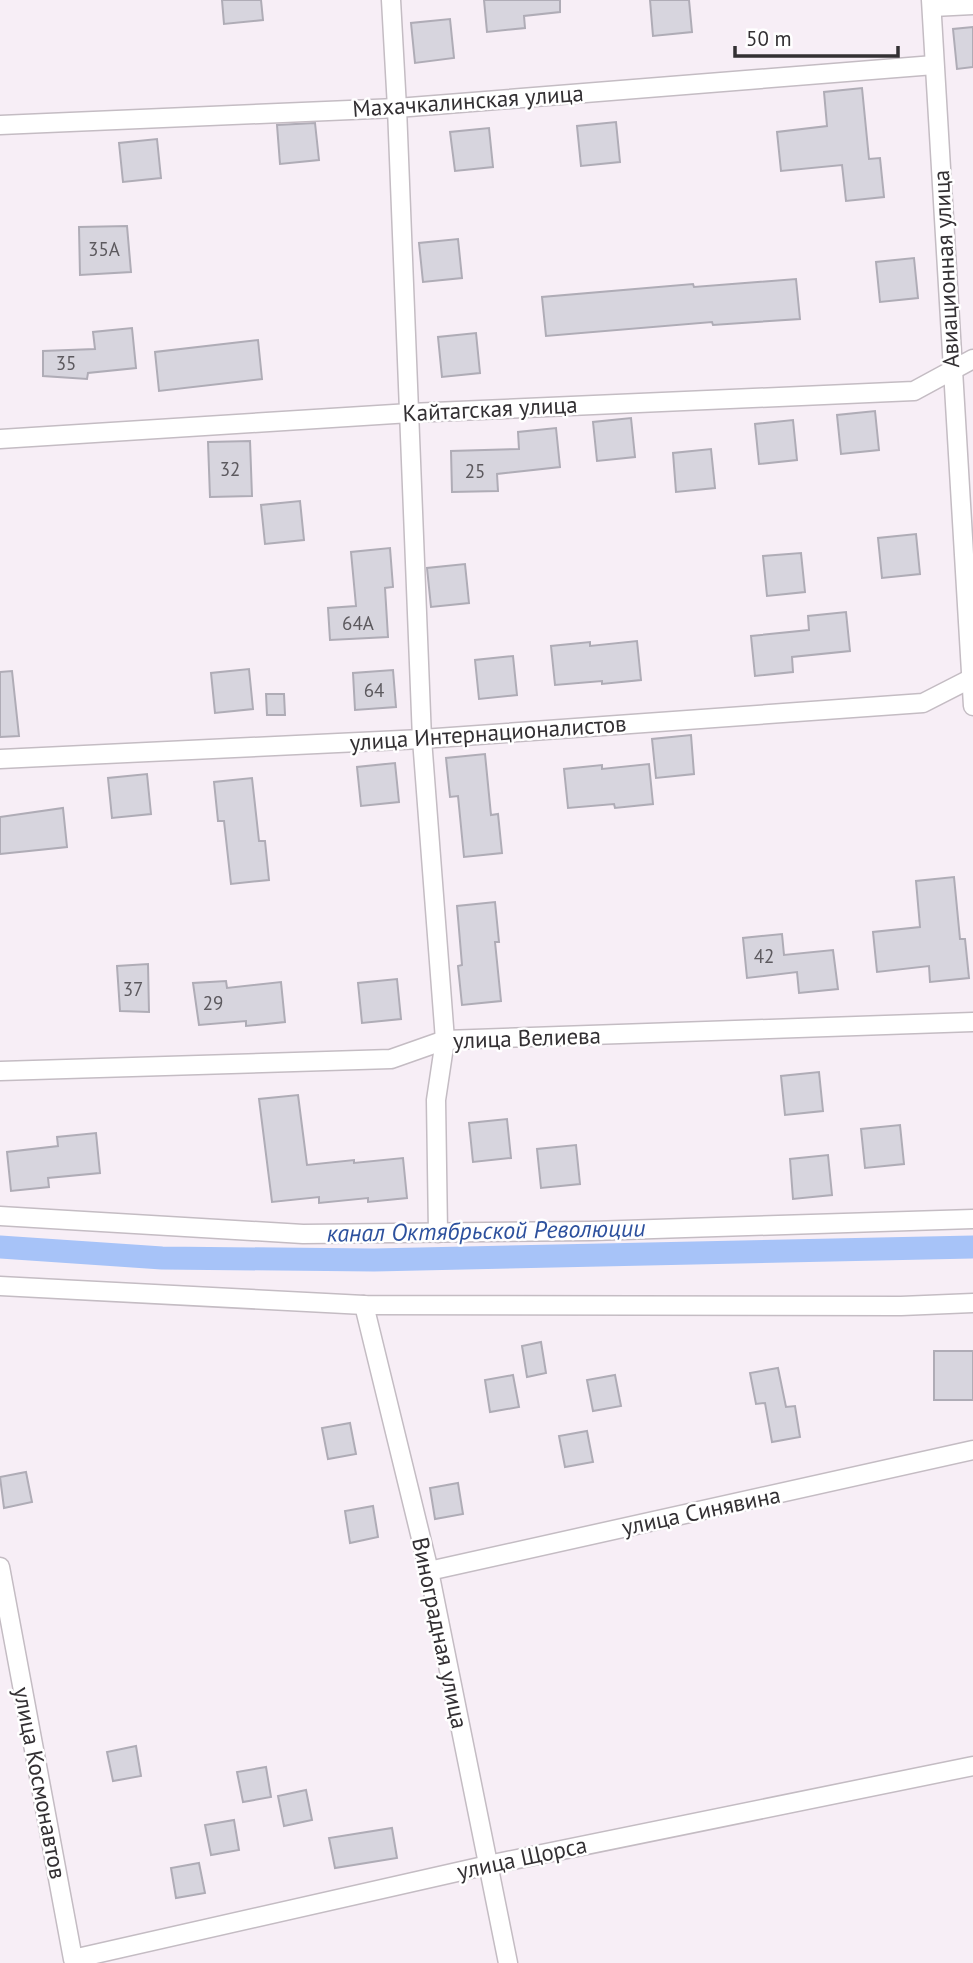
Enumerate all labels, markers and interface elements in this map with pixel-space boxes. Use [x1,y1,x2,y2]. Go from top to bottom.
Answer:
scale bar [735,14,898,58]
text: 50 m [746,25,792,52]
street label: Махачкалинская улица [352,78,584,123]
street label: Авиационная улица [926,169,965,369]
house number: 35А [88,237,120,261]
house number: 35 [56,351,76,375]
street label: Кайтагская улица [402,389,578,428]
house number: 32 [220,457,240,481]
house number: 25 [465,459,485,483]
house number: 64А [342,611,374,635]
house number: 64 [364,678,384,702]
street label: улица Интернационалистов [349,708,627,757]
house number: 42 [754,944,774,968]
house number: 37 [123,977,143,1001]
house number: 29 [203,991,223,1015]
street label: улица Велиева [453,1020,601,1055]
water label: канал Октябрьской Революции [326,1212,646,1249]
street label: улица Синявина [619,1480,783,1541]
street label: Виноградная улица [406,1535,475,1731]
street label: улица Космонавтов [8,1684,73,1881]
street label: улица Щорса [454,1830,589,1885]

